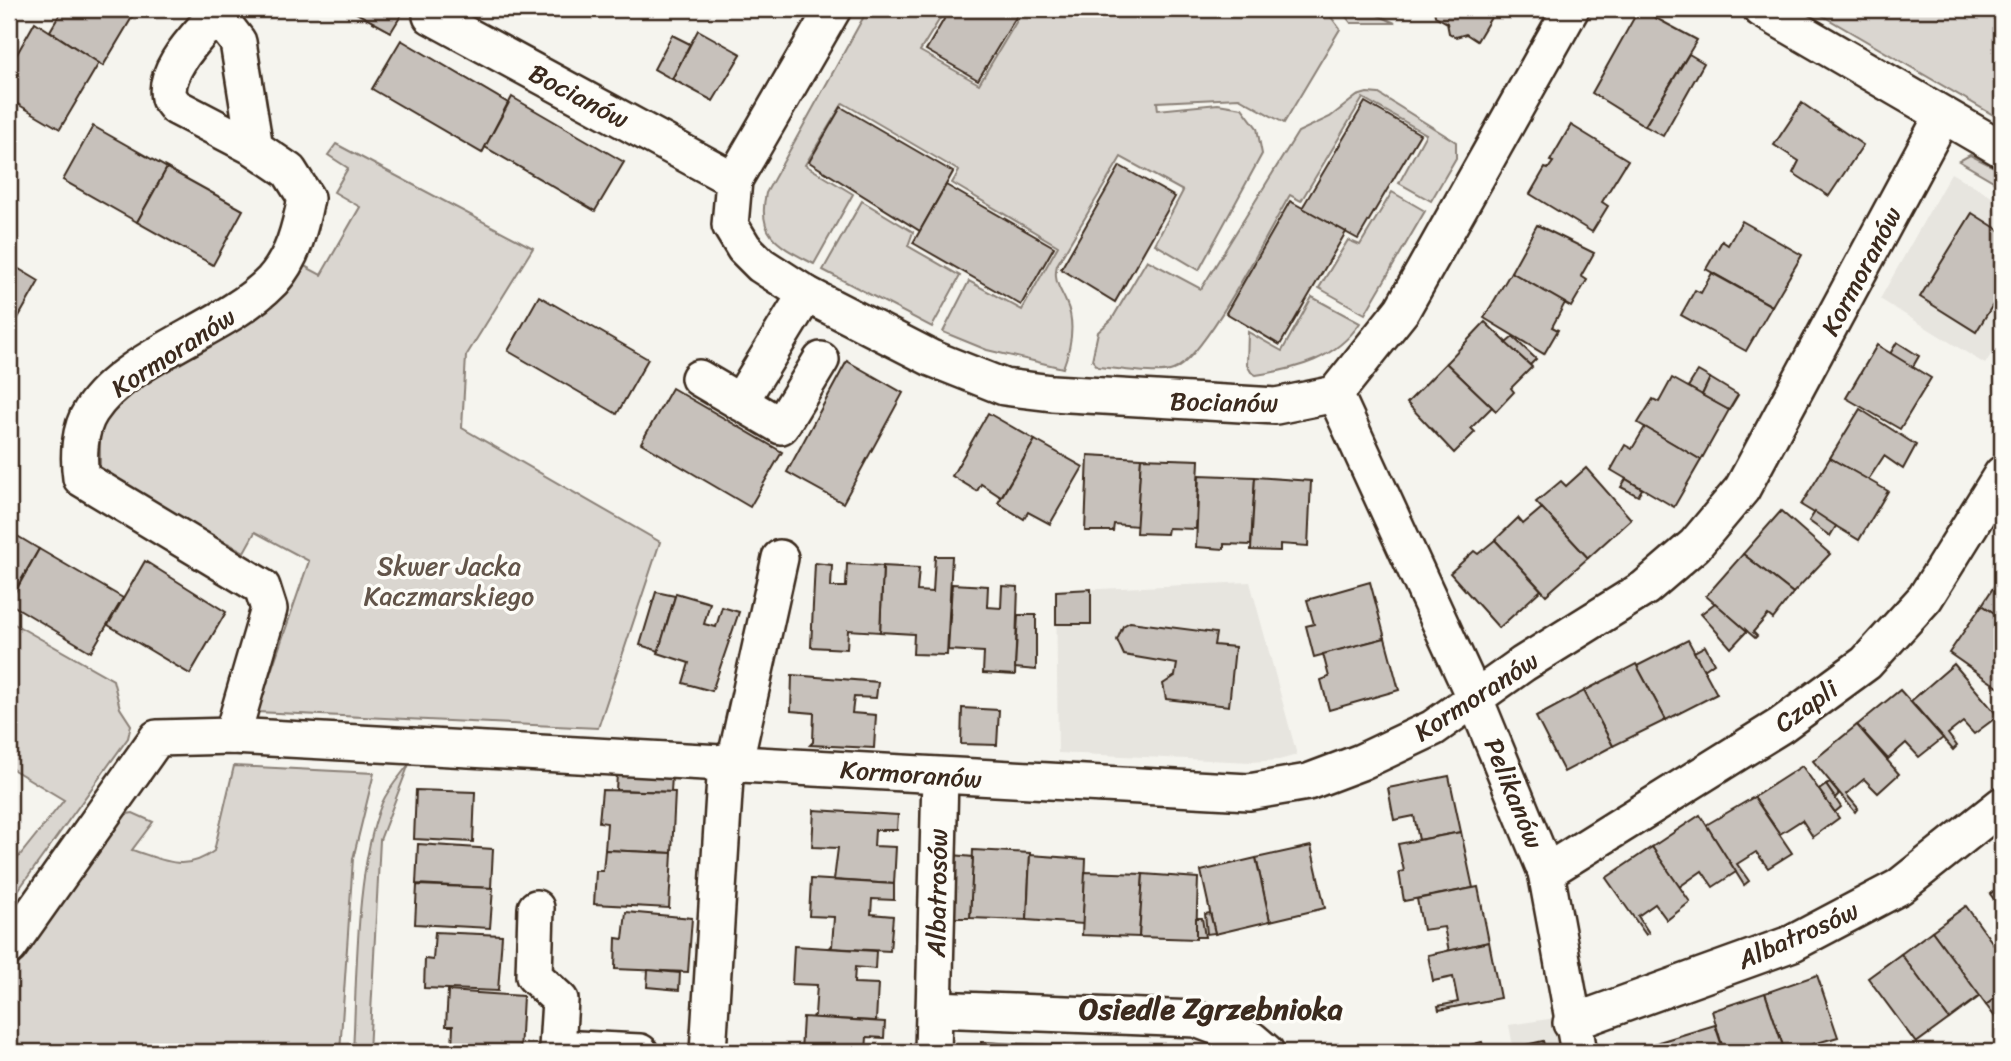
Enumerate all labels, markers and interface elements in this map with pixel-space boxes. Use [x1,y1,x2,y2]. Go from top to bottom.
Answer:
street label: Bocianów [521,50,638,142]
street label: Kormoranów [1807,198,1915,344]
street label: Kormoranów [101,294,245,410]
street label: Bocianów [1170,378,1278,426]
park label: Skwer Jacka Kaczmarskiego [364,543,534,619]
street label: Kormoranów [1404,638,1548,754]
street label: Czapli [1764,667,1849,745]
street label: Pelikanów [1471,731,1557,856]
street label: Kormoranów [839,746,983,802]
street label: Albatrosów [913,828,961,959]
street label: Albatrosów [1729,888,1866,983]
district label: Osiedle Zgrzebnioka [1079,982,1343,1036]

